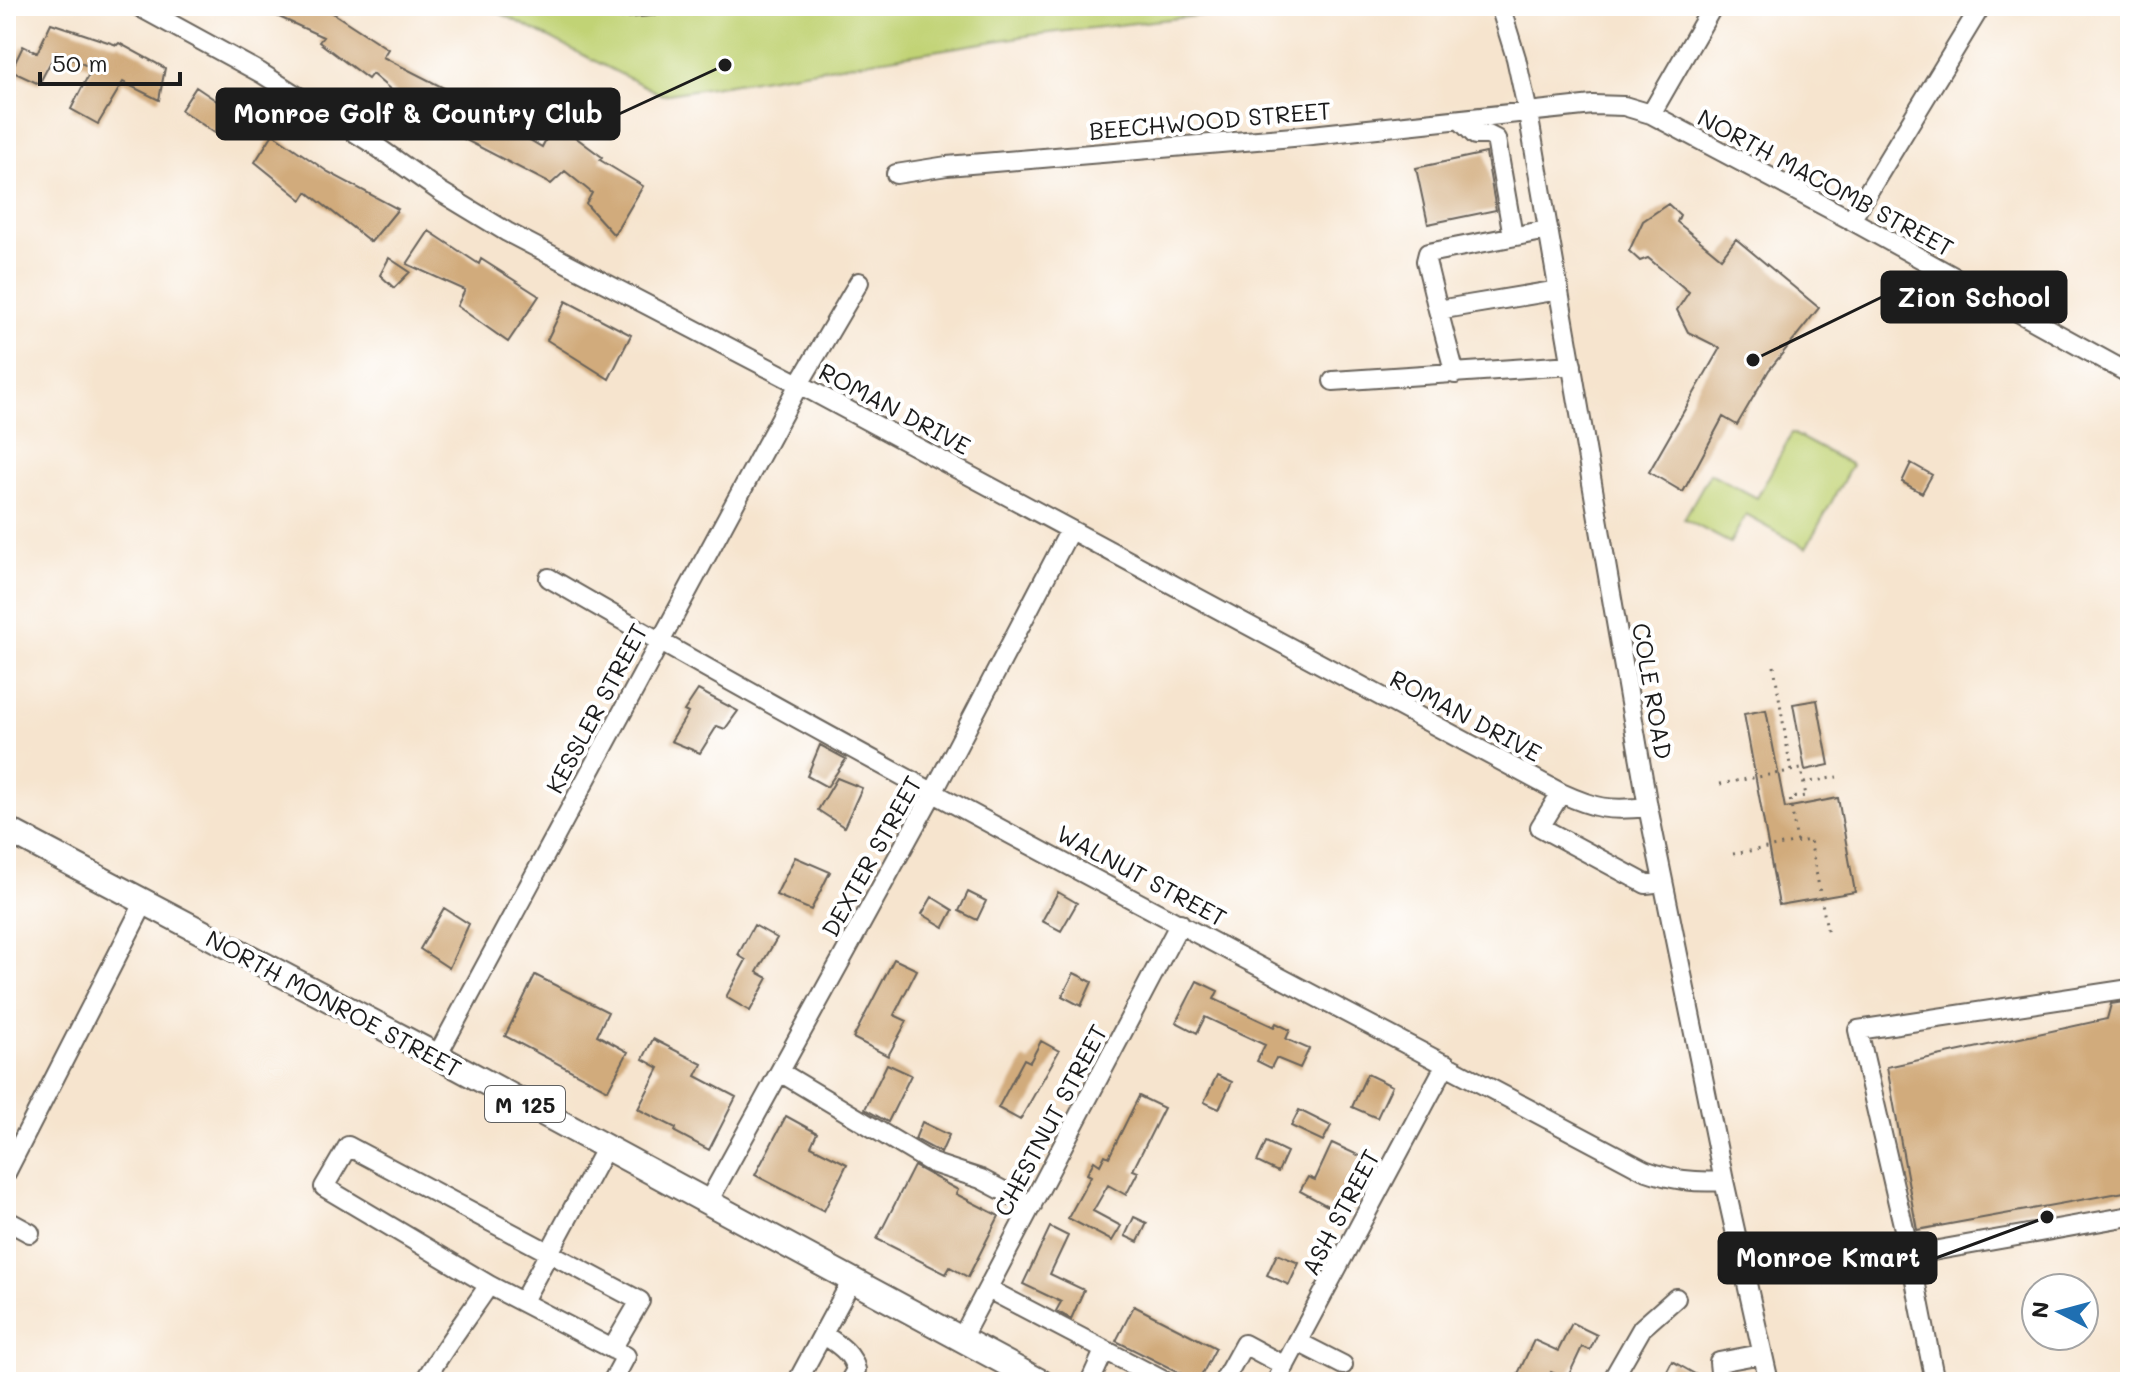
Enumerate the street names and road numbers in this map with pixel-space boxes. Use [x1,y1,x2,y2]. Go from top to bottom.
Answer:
street label: BEECHWOOD STREET [1088,94,1332,146]
street label: NORTH MACOMB STREET [1693,101,1959,263]
street label: ROMAN DRIVE [814,355,976,461]
street label: KESSLER STREET [538,618,654,798]
street label: COLE ROAD [1626,621,1680,761]
street label: ROMAN DRIVE [1385,662,1547,768]
street label: DEXTER STREET [814,770,928,942]
street label: WALNUT STREET [1052,817,1232,933]
street label: NORTH MONROE STREET [201,922,467,1084]
street label: CHESTNUT STREET [986,1019,1114,1221]
road number: M 125 [485,1086,565,1122]
street label: ASH STREET [1294,1144,1386,1280]

